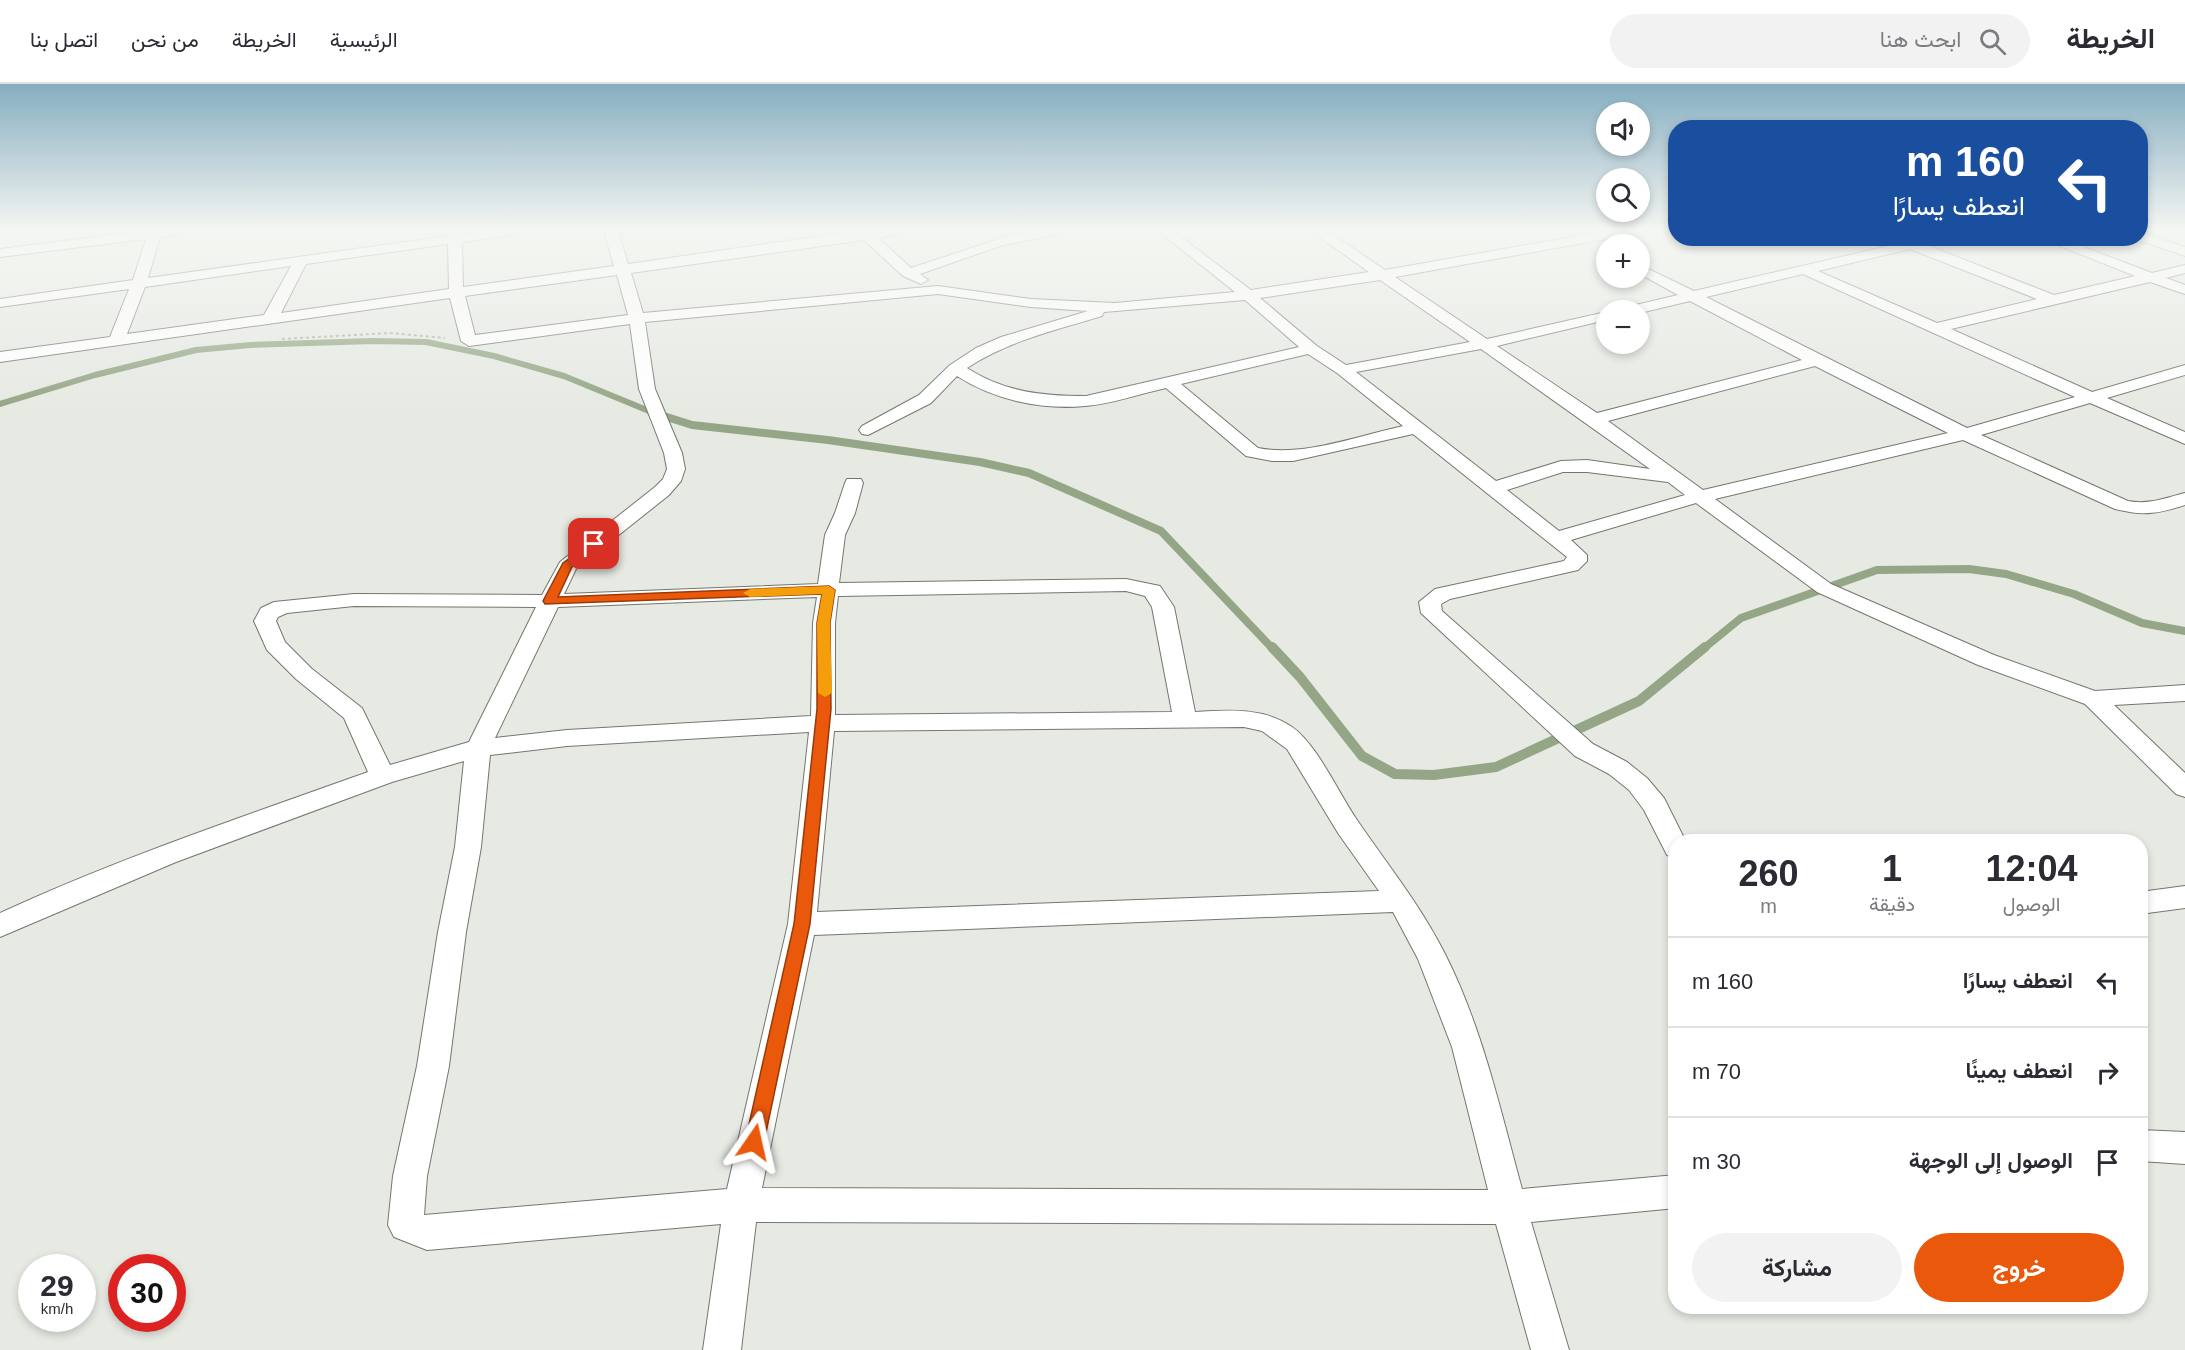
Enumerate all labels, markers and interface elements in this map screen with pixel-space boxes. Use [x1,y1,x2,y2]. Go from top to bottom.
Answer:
search box [1610,14,2030,68]
text: الخريطة [2066,23,2155,54]
icon: search [1976,25,2009,58]
text: ابحث هنا [1880,27,1961,52]
text: اتصل بنا [30,28,98,51]
text: من نحن [131,28,199,51]
text: الخريطة [232,28,297,51]
text: الرئيسية [330,28,398,51]
map controls [1596,102,1650,354]
button: sound [1596,102,1650,156]
text: 160 m [1906,138,2025,185]
icon: left [2046,144,2124,222]
button: search [1596,168,1650,222]
text: انعطف يسارًا [1893,191,2025,221]
button: + [1596,234,1650,288]
button: − [1596,300,1650,354]
pin [568,518,619,569]
icon: arrive [577,527,610,560]
text: 1 [1882,848,1902,889]
text: 12:04 [1986,848,2078,889]
text: 260 [1738,853,1799,894]
text: دقيقة [1869,893,1915,915]
text: الوصول [2003,893,2060,915]
text: m [1760,895,1777,917]
icon: left [2091,966,2124,999]
text: انعطف يسارًا [1963,968,2073,993]
text: 160 m [1692,969,1753,994]
icon: right [2091,1056,2124,1089]
text: انعطف يمينًا [1965,1058,2073,1083]
text: 70 m [1692,1059,1741,1084]
position arrow [722,1110,786,1174]
icon: arrive [2091,1146,2124,1179]
text: الوصول إلى الوجهة [1909,1148,2073,1173]
text: 30 m [1692,1149,1741,1174]
button: مشاركة [1692,1233,1902,1302]
button: خروج [1914,1233,2124,1302]
speed limit sign: 30 [108,1254,186,1332]
text: 29 [40,1269,74,1302]
text: km/h [41,1300,73,1317]

